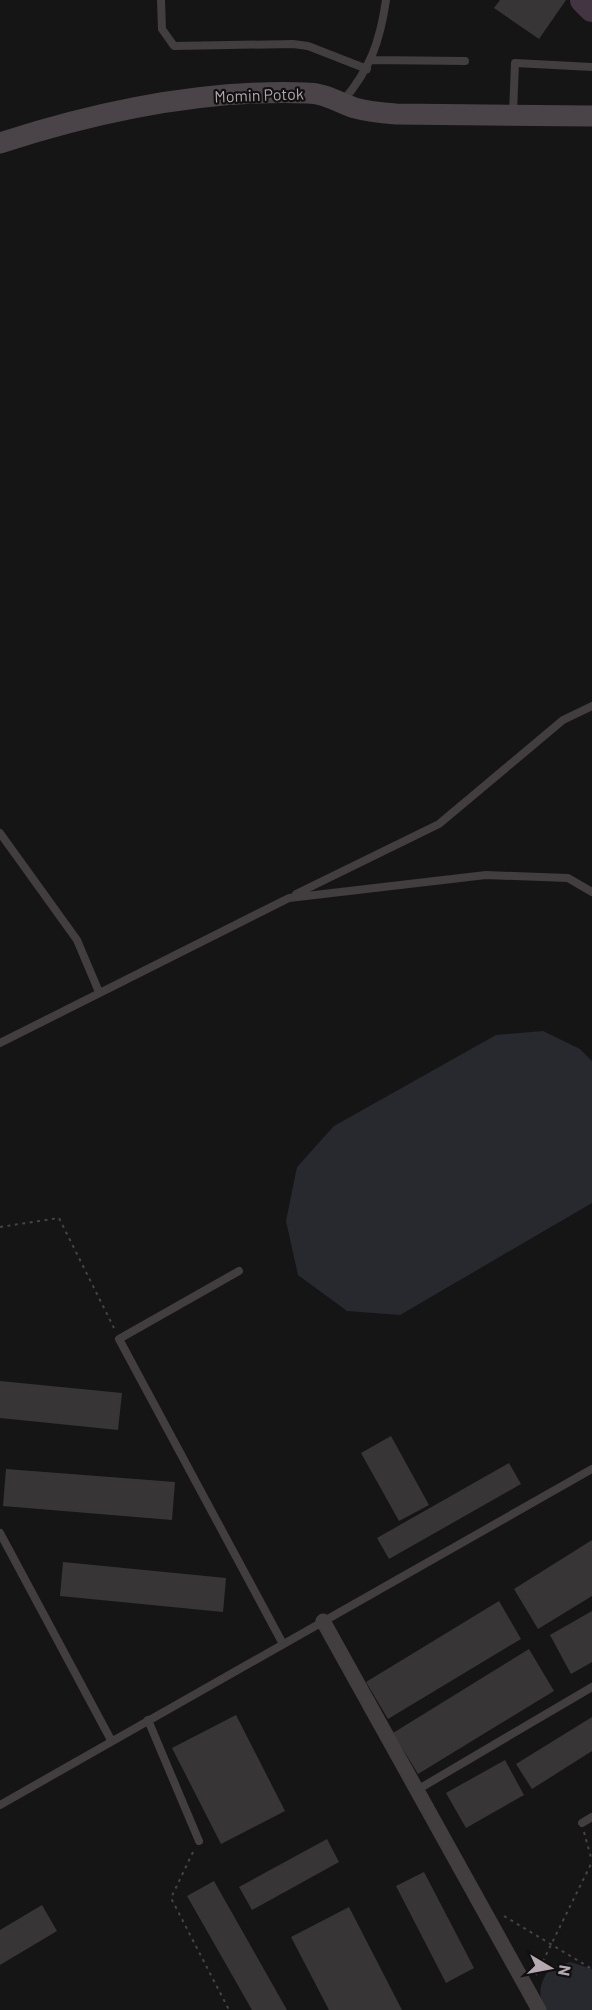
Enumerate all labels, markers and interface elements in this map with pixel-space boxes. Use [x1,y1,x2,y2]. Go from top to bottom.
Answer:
street label: Momin Potok [214,83,304,106]
north arrow [520,1938,580,1998]
text: N [555,1964,576,1978]

